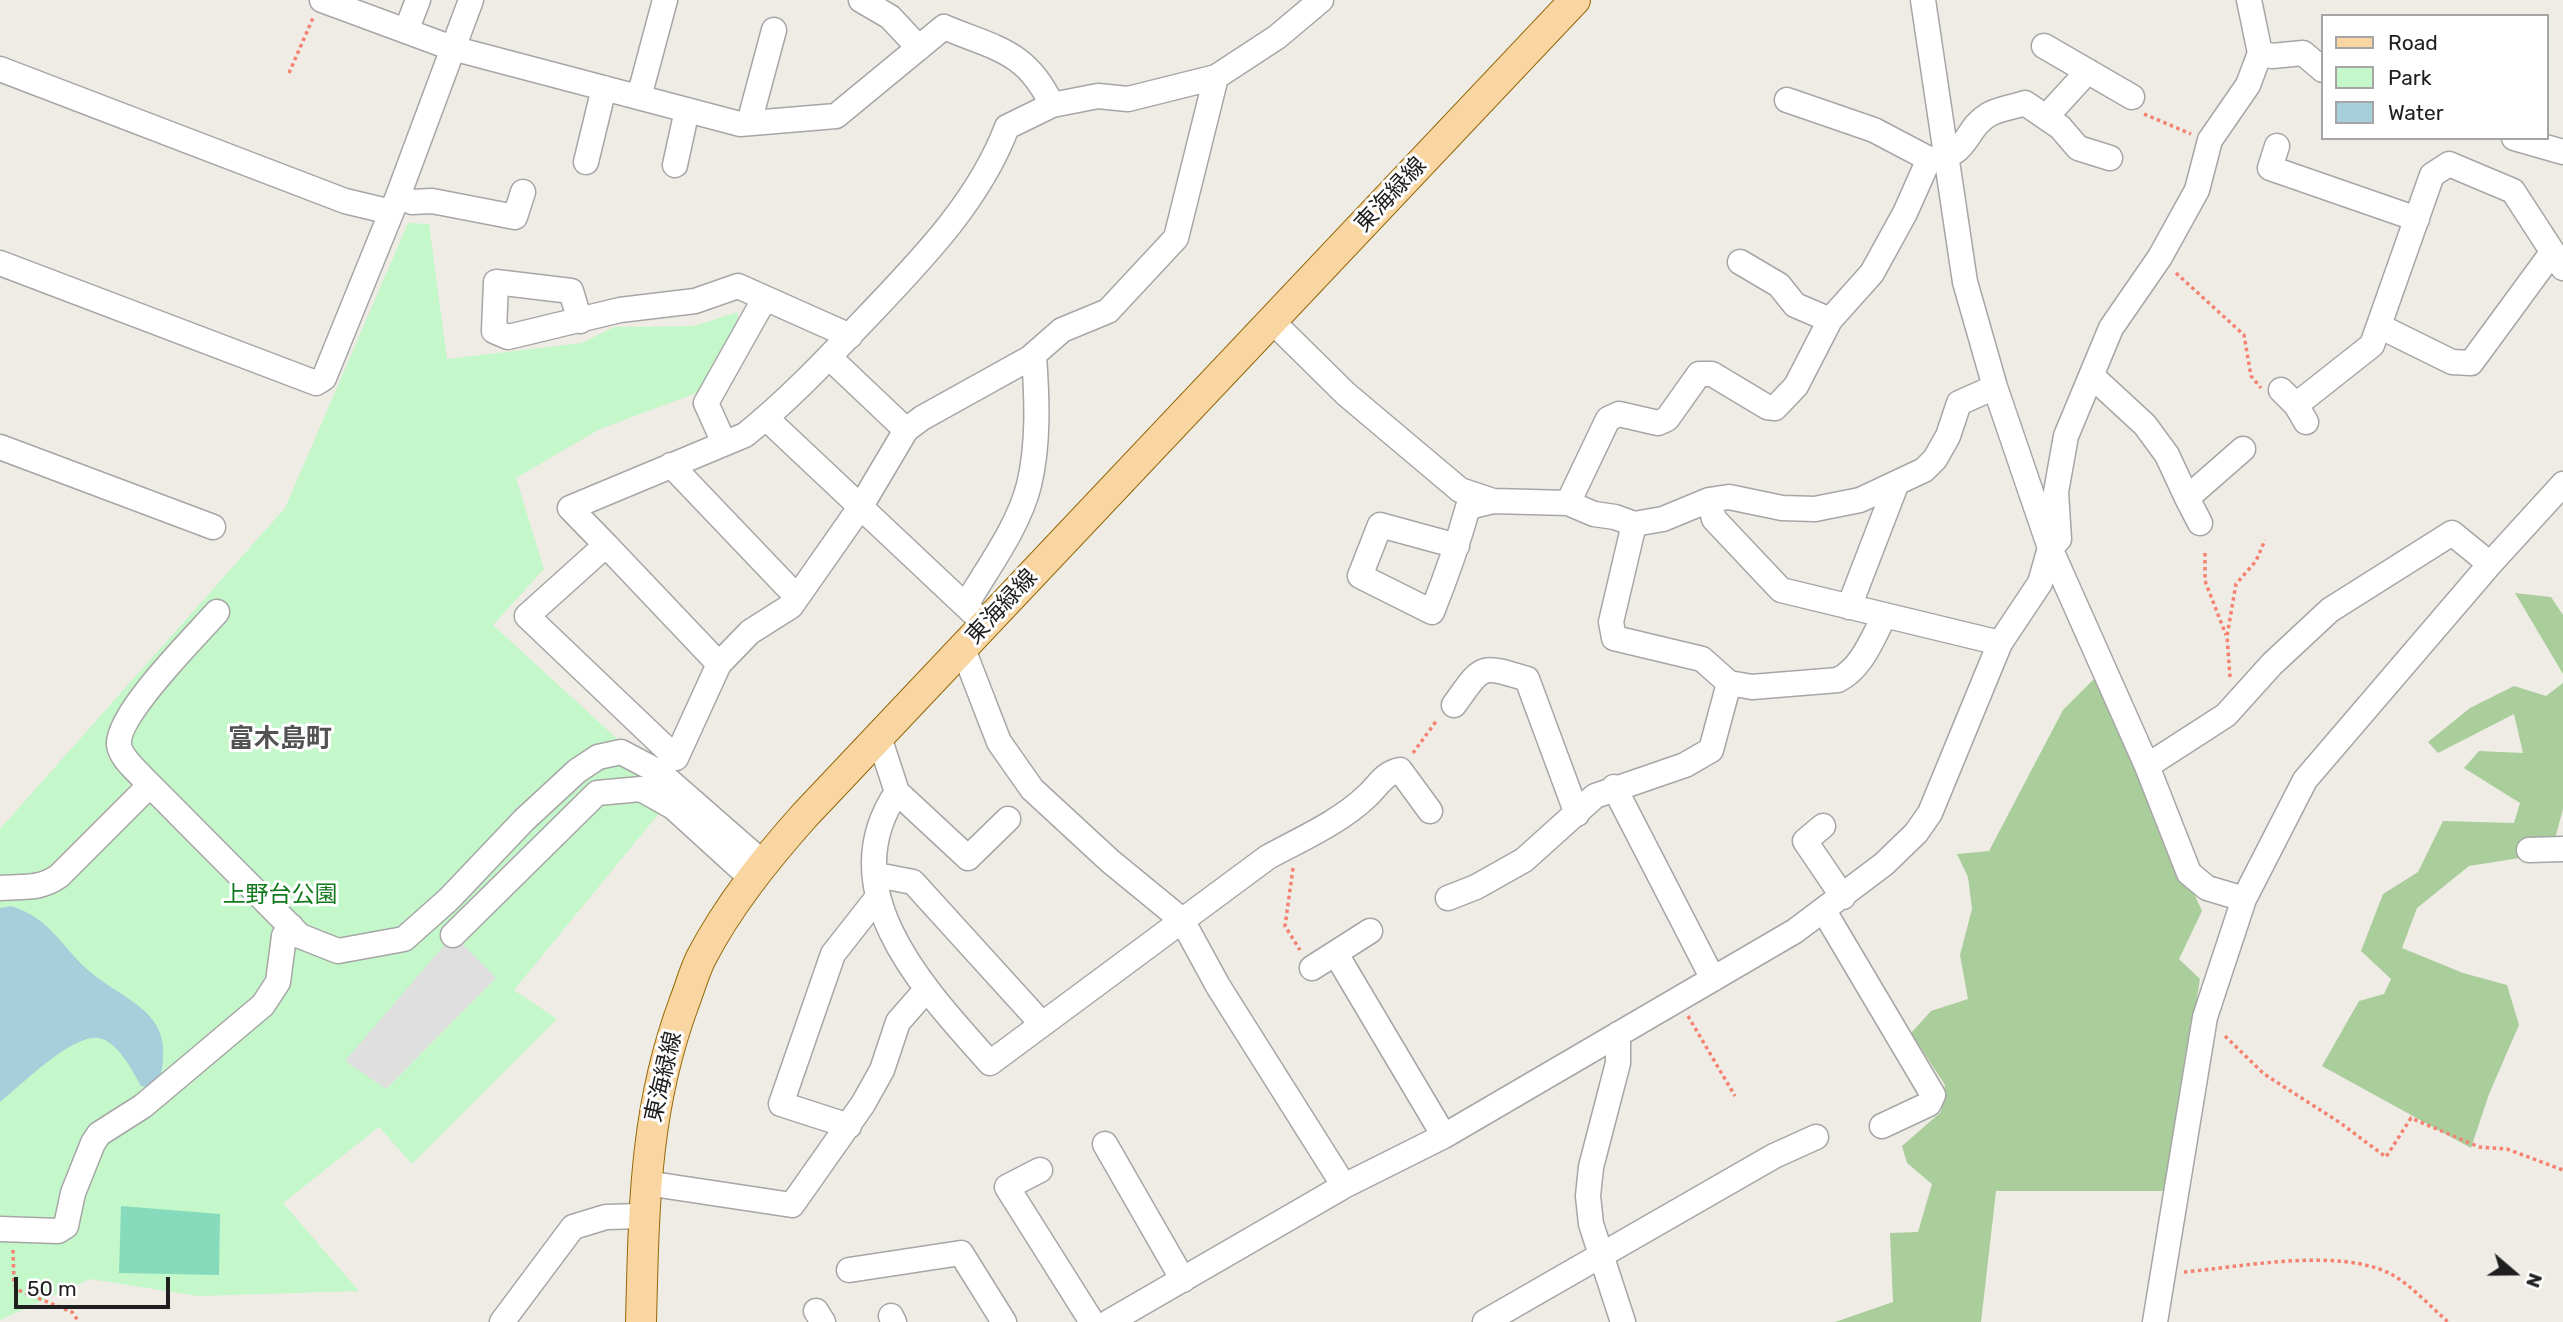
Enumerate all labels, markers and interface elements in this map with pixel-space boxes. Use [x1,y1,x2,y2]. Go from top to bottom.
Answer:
legend [2322,14,2549,140]
text: Road [2388,30,2438,55]
text: Park [2388,65,2432,90]
text: Water [2388,100,2444,125]
street label: 東海緑線 [1350,152,1432,238]
street label: 東海緑線 [961,564,1043,650]
district label: 富木島町 [228,723,332,755]
park label: 上野台公園 [223,881,337,909]
street label: 東海緑線 [640,1029,688,1125]
north arrow [2479,1238,2549,1308]
scale bar [18,1262,173,1306]
text: N [2521,1270,2547,1291]
text: 50 m [27,1276,77,1301]

